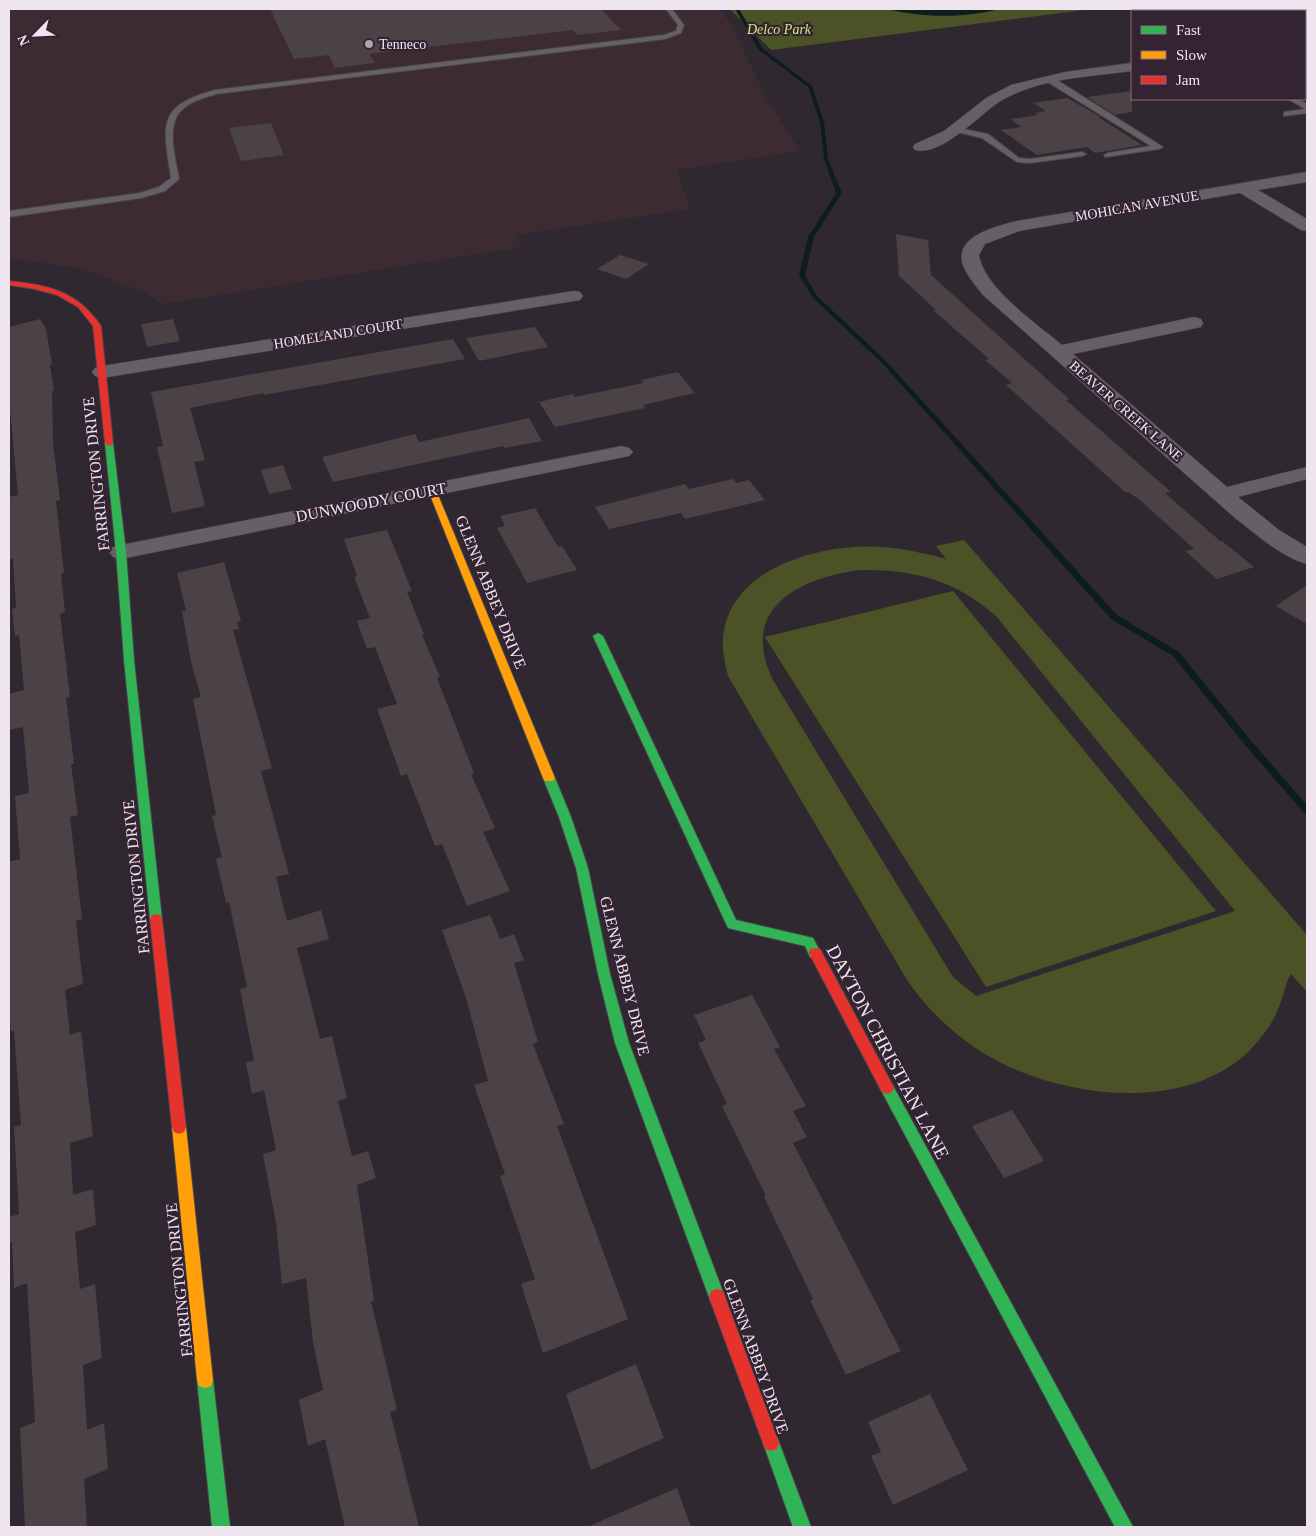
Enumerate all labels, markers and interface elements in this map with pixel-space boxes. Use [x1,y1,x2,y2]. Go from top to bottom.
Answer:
north arrow [10,10,60,60]
legend [1131,10,1306,100]
park label: Delco Park [746,22,812,37]
text: Fast [1176,22,1202,38]
text: N [15,32,32,48]
place label: Tenneco [379,37,426,52]
marker: Tenneco [363,38,375,50]
text: Slow [1176,47,1207,63]
text: Jam [1176,72,1200,88]
street label: MOHICAN AVENUE [1074,188,1200,224]
street label: HOMELAND COURT [273,316,404,352]
street label: BEAVER CREEK LANE [1067,358,1185,464]
street label: FARRINGTON DRIVE [79,396,113,552]
street label: DUNWOODY COURT [294,479,448,525]
street label: GLENN ABBEY DRIVE [452,513,530,671]
street label: FARRINGTON DRIVE [119,799,153,955]
street label: GLENN ABBEY DRIVE [597,894,653,1058]
street label: DAYTON CHRISTIAN LANE [822,941,954,1163]
street label: FARRINGTON DRIVE [162,1202,196,1358]
street label: GLENN ABBEY DRIVE [720,1276,792,1436]

